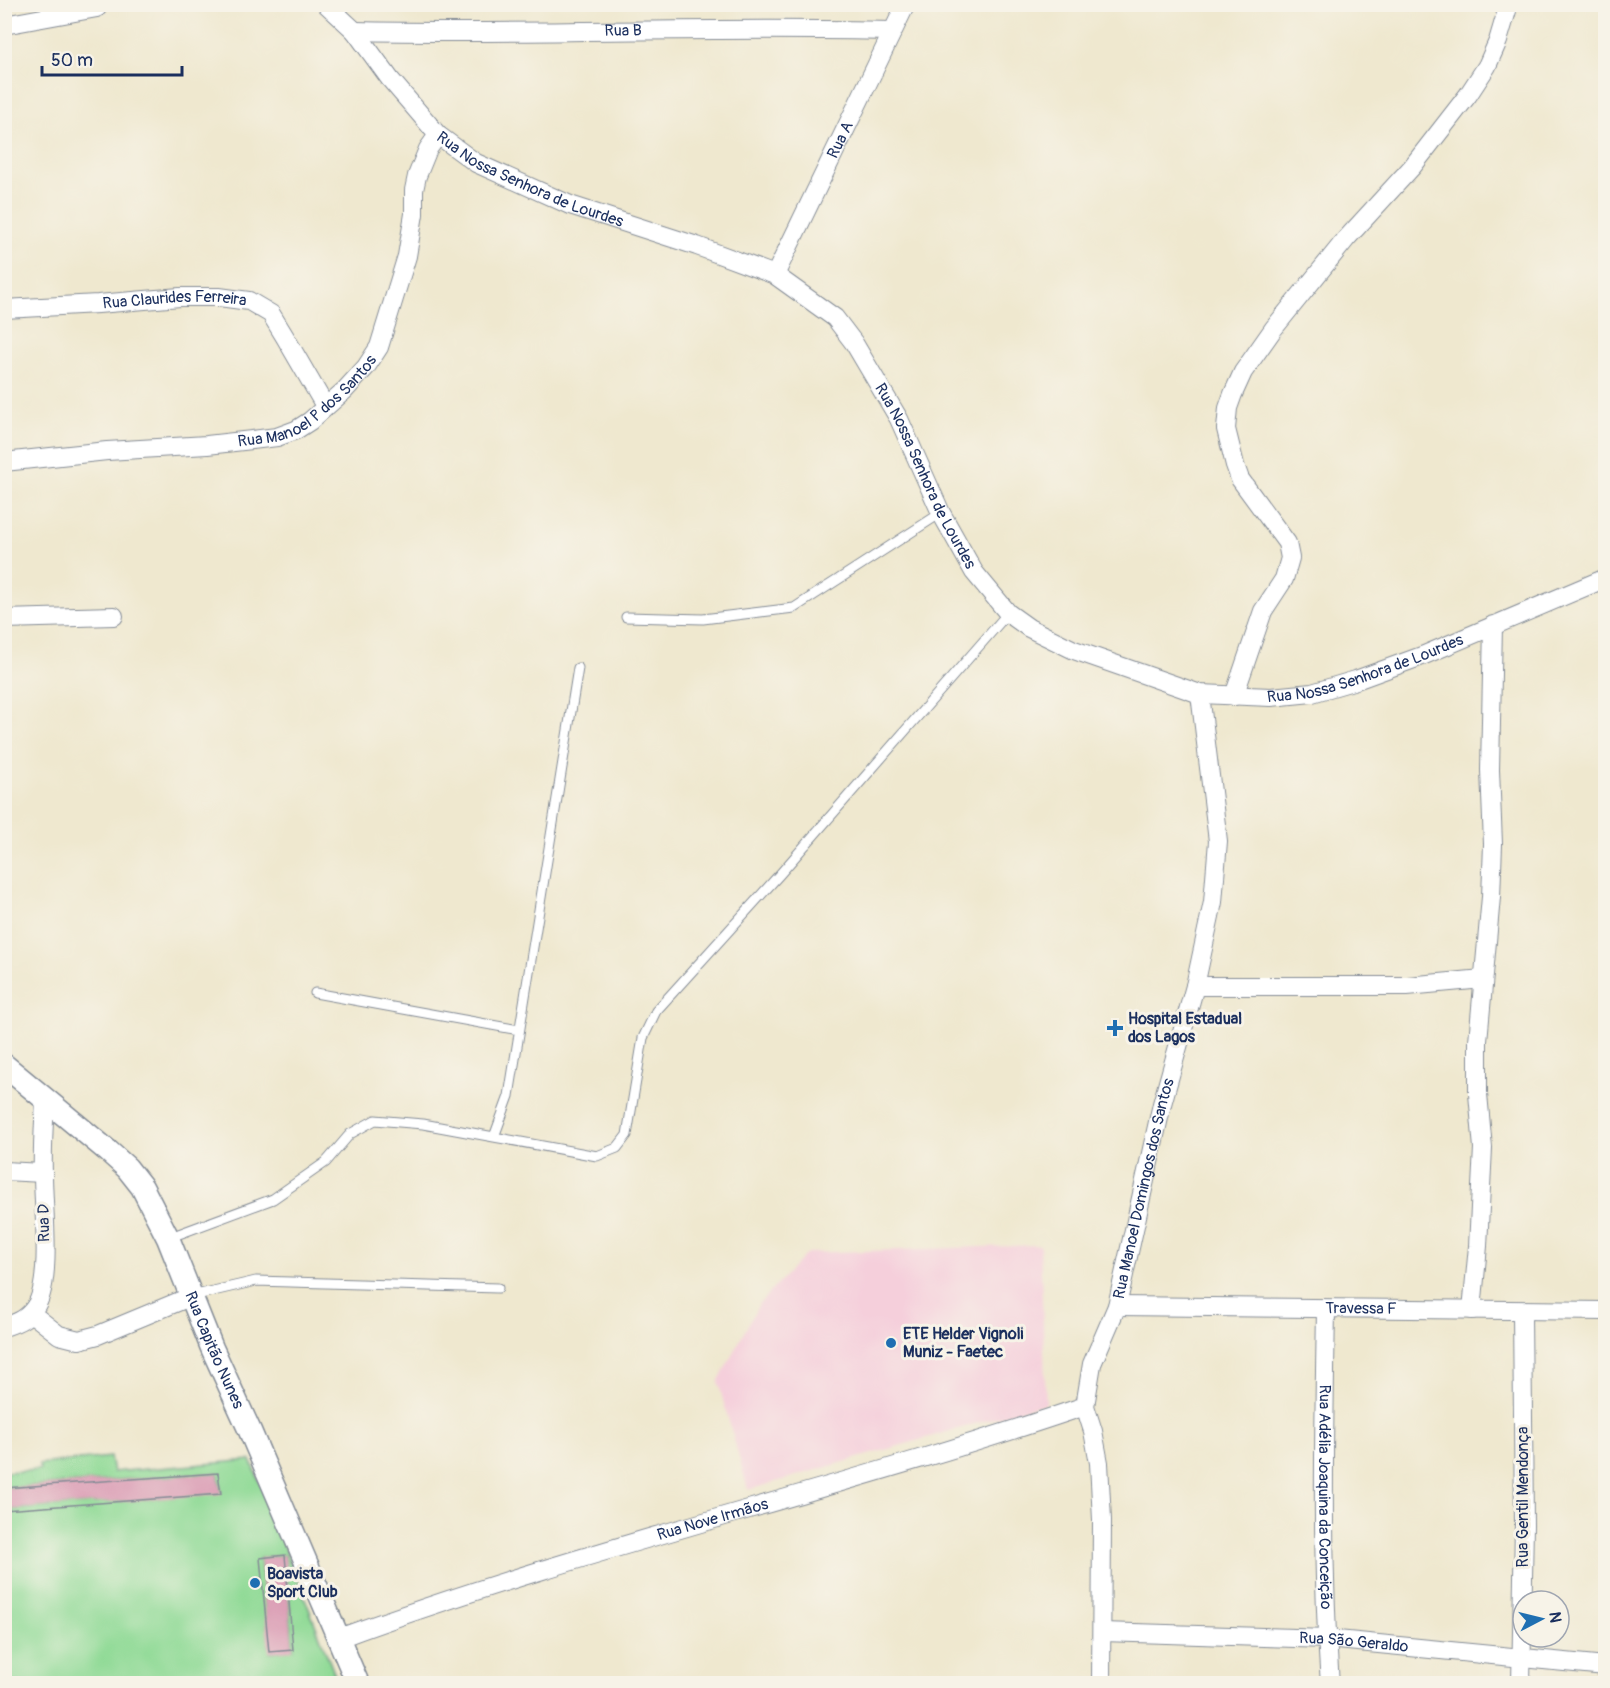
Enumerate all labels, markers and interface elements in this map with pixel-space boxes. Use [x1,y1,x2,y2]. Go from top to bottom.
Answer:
street label: Rua B [604,20,642,41]
scale bar [42,39,182,77]
text: 50 m [51,49,93,72]
street label: Rua A [823,118,858,162]
street label: Rua Nossa Senhora de Lourdes [433,127,626,232]
street label: Rua Claurides Ferreira [102,287,248,314]
street label: Rua Manoel P dos Santos [237,351,381,452]
street label: Rua Nossa Senhora de Lourdes [870,380,980,572]
street label: Rua Nossa Senhora de Lourdes [1266,630,1466,707]
place label: Hospital Estadual dos Lagos [1128,1009,1242,1047]
marker: Hospital Estadual dos Lagos [1106,1019,1124,1037]
street label: Rua Manoel Domingos dos Santos [1109,1076,1179,1301]
street label: Rua D [34,1204,54,1242]
street label: Rua Capitão Nunes [180,1288,248,1412]
street label: Travessa F [1325,1298,1397,1319]
place label: ETE Helder Vignoli Muniz - Faetec [903,1324,1024,1362]
marker: ETE Helder Vignoli Muniz - Faetec [884,1336,898,1350]
street label: Rua Adélia Joaquina da Conceição [1314,1384,1336,1610]
street label: Rua Gentil Mendonça [1513,1427,1533,1567]
street label: Rua Nove Irmãos [655,1494,770,1545]
place label: Boavista Sport Club [267,1564,338,1602]
marker: Boavista Sport Club [248,1576,262,1590]
north arrow [1511,1589,1571,1649]
text: N [1544,1611,1566,1624]
street label: Rua São Geraldo [1299,1628,1410,1657]

